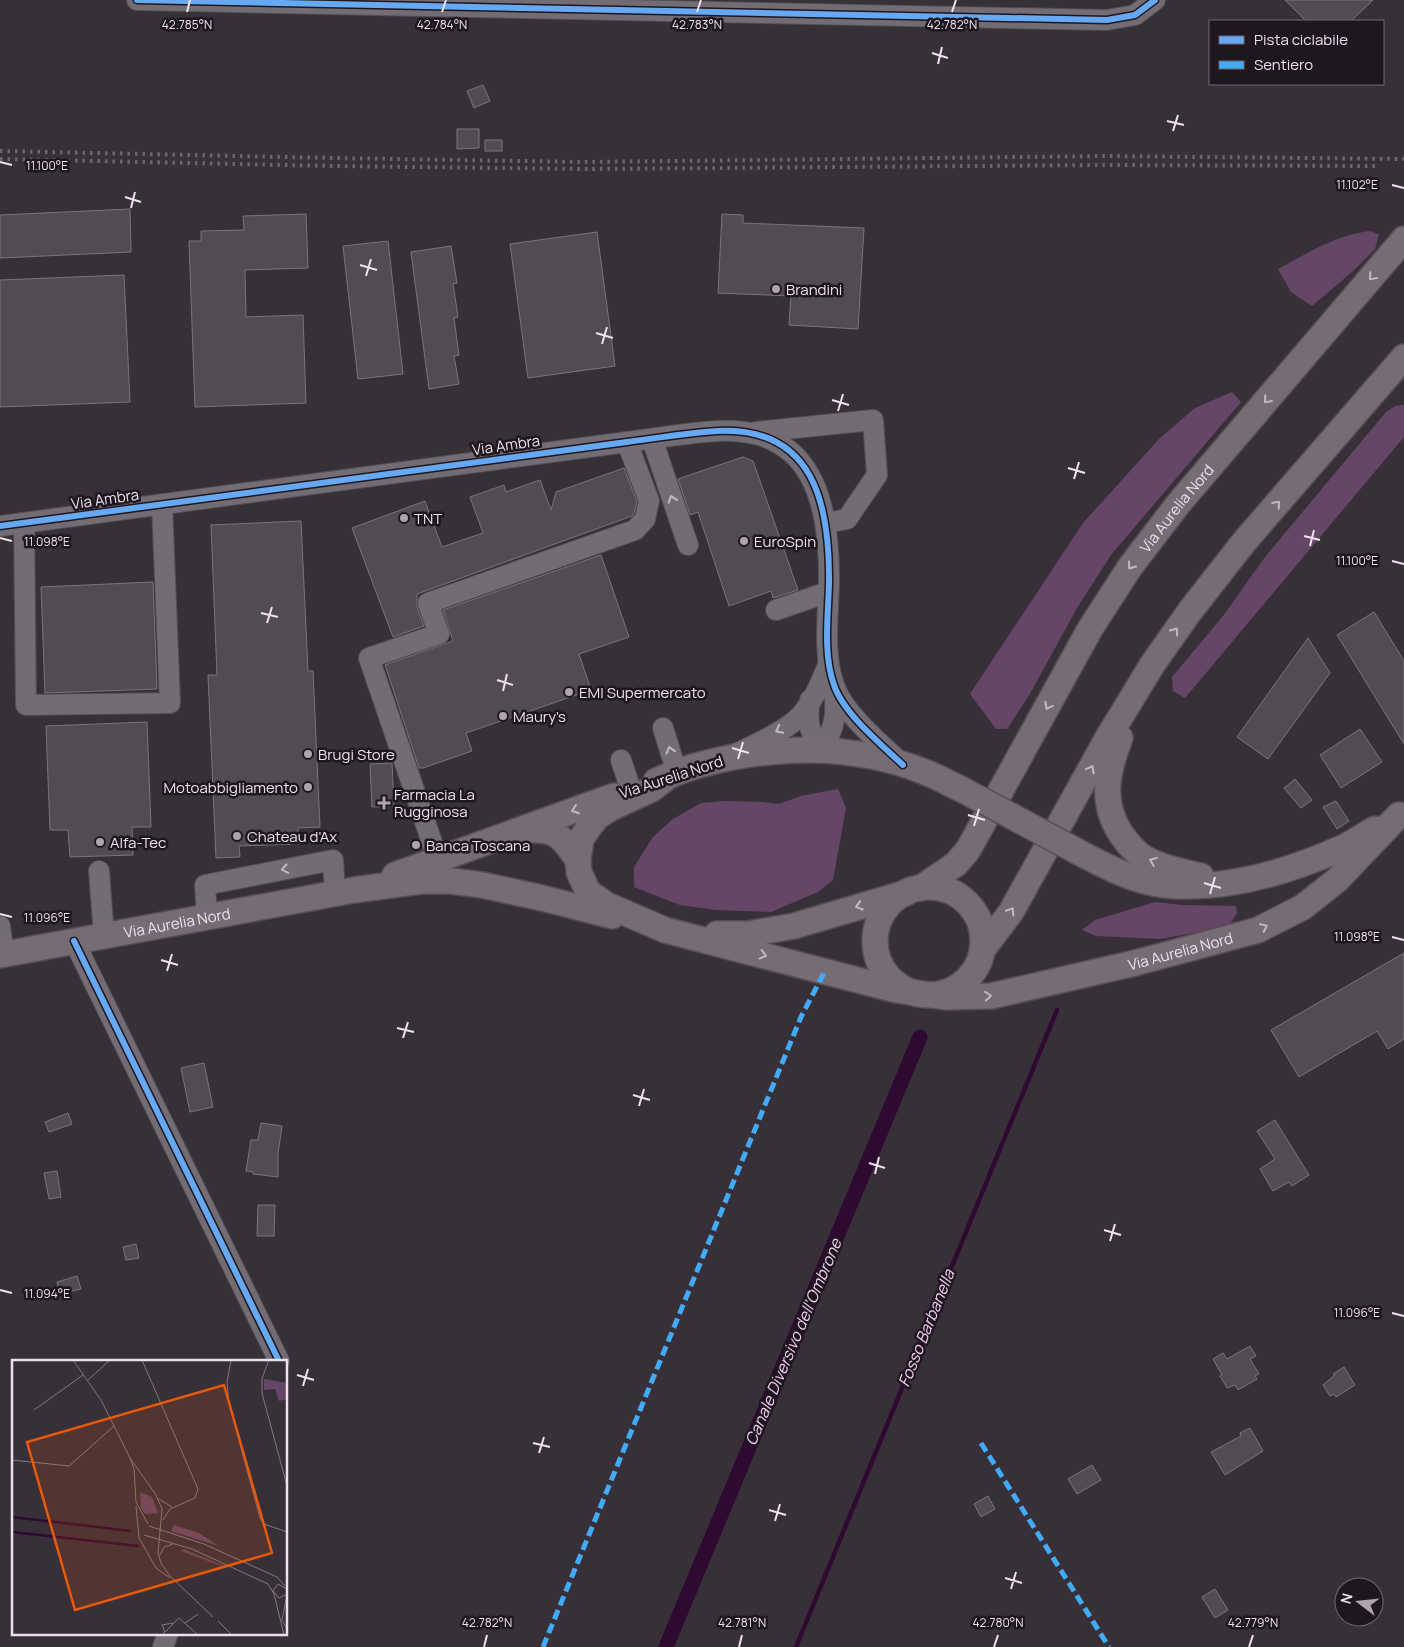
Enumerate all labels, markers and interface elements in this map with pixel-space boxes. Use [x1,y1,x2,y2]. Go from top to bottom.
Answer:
text: 42.785°N [162,16,212,33]
text: 42.784°N [417,16,467,33]
text: 42.783°N [672,16,722,33]
text: 42.782°N [927,16,977,33]
legend [1209,20,1384,85]
text: Pista ciclabile [1254,29,1348,50]
text: Sentiero [1254,54,1313,75]
text: 11.100°E [26,157,68,174]
text: 11.102°E [1336,176,1378,193]
one-way arrow [1369,271,1378,280]
place label: Brandini [786,279,842,300]
marker: Brandini [770,283,782,295]
one-way arrow [1264,394,1272,403]
street label: Via Ambra [471,430,541,460]
street label: Via Aurelia Nord [1134,460,1218,557]
street label: Via Ambra [70,484,140,514]
one-way arrow [668,495,678,504]
one-way arrow [1271,501,1280,510]
place label: TNT [414,508,442,529]
marker: TNT [398,512,410,524]
place label: EuroSpin [754,531,816,552]
text: 11.098°E [24,533,70,550]
marker: EuroSpin [738,535,750,547]
text: 11.100°E [1336,552,1378,569]
one-way arrow [1128,560,1137,570]
one-way arrow [1169,627,1178,637]
place label: EMI Supermercato [579,682,706,703]
marker: EMI Supermercato [563,686,575,698]
one-way arrow [1044,701,1054,710]
place label: Maury's [513,706,566,727]
marker: Maury's [497,710,509,722]
one-way arrow [776,724,785,734]
place label: Brugi Store [318,744,395,765]
one-way arrow [666,747,676,755]
marker: Brugi Store [302,748,314,760]
street label: Via Aurelia Nord [617,750,725,804]
one-way arrow [1084,766,1094,775]
place label: Motoabbigliamento [163,777,298,798]
marker: Motoabbigliamento [302,781,314,793]
place label: Farmacia La Rugginosa [394,784,475,822]
marker: Farmacia La Rugginosa [378,797,390,809]
one-way arrow [571,804,580,814]
place label: Chateau d'Ax [247,826,337,847]
marker: Chateau d'Ax [231,830,243,842]
place label: Alfa-Tec [110,832,166,853]
place label: Banca Toscana [426,835,530,856]
marker: Alfa-Tec [94,836,106,848]
marker: Banca Toscana [410,839,422,851]
one-way arrow [1149,857,1157,867]
one-way arrow [281,863,290,874]
one-way arrow [855,901,864,911]
street label: Via Aurelia Nord [122,902,232,943]
one-way arrow [1005,908,1014,917]
text: 11.096°E [24,909,70,926]
one-way arrow [1259,922,1268,933]
street label: Via Aurelia Nord [1126,927,1235,975]
text: 11.098°E [1334,928,1380,945]
one-way arrow [759,949,768,960]
one-way arrow [984,990,992,1001]
water label: Canale Diversivo dell'Ombrone [739,1234,847,1449]
water label: Fosso Barbanella [892,1265,960,1390]
text: 11.094°E [24,1285,70,1302]
text: 11.096°E [1334,1304,1380,1321]
inset map [12,1360,288,1634]
north arrow [1334,1577,1384,1627]
text: N [1336,1591,1357,1606]
text: 42.782°N [462,1614,512,1631]
text: 42.781°N [718,1614,766,1631]
text: 42.780°N [973,1614,1023,1631]
text: 42.779°N [1228,1614,1278,1631]

